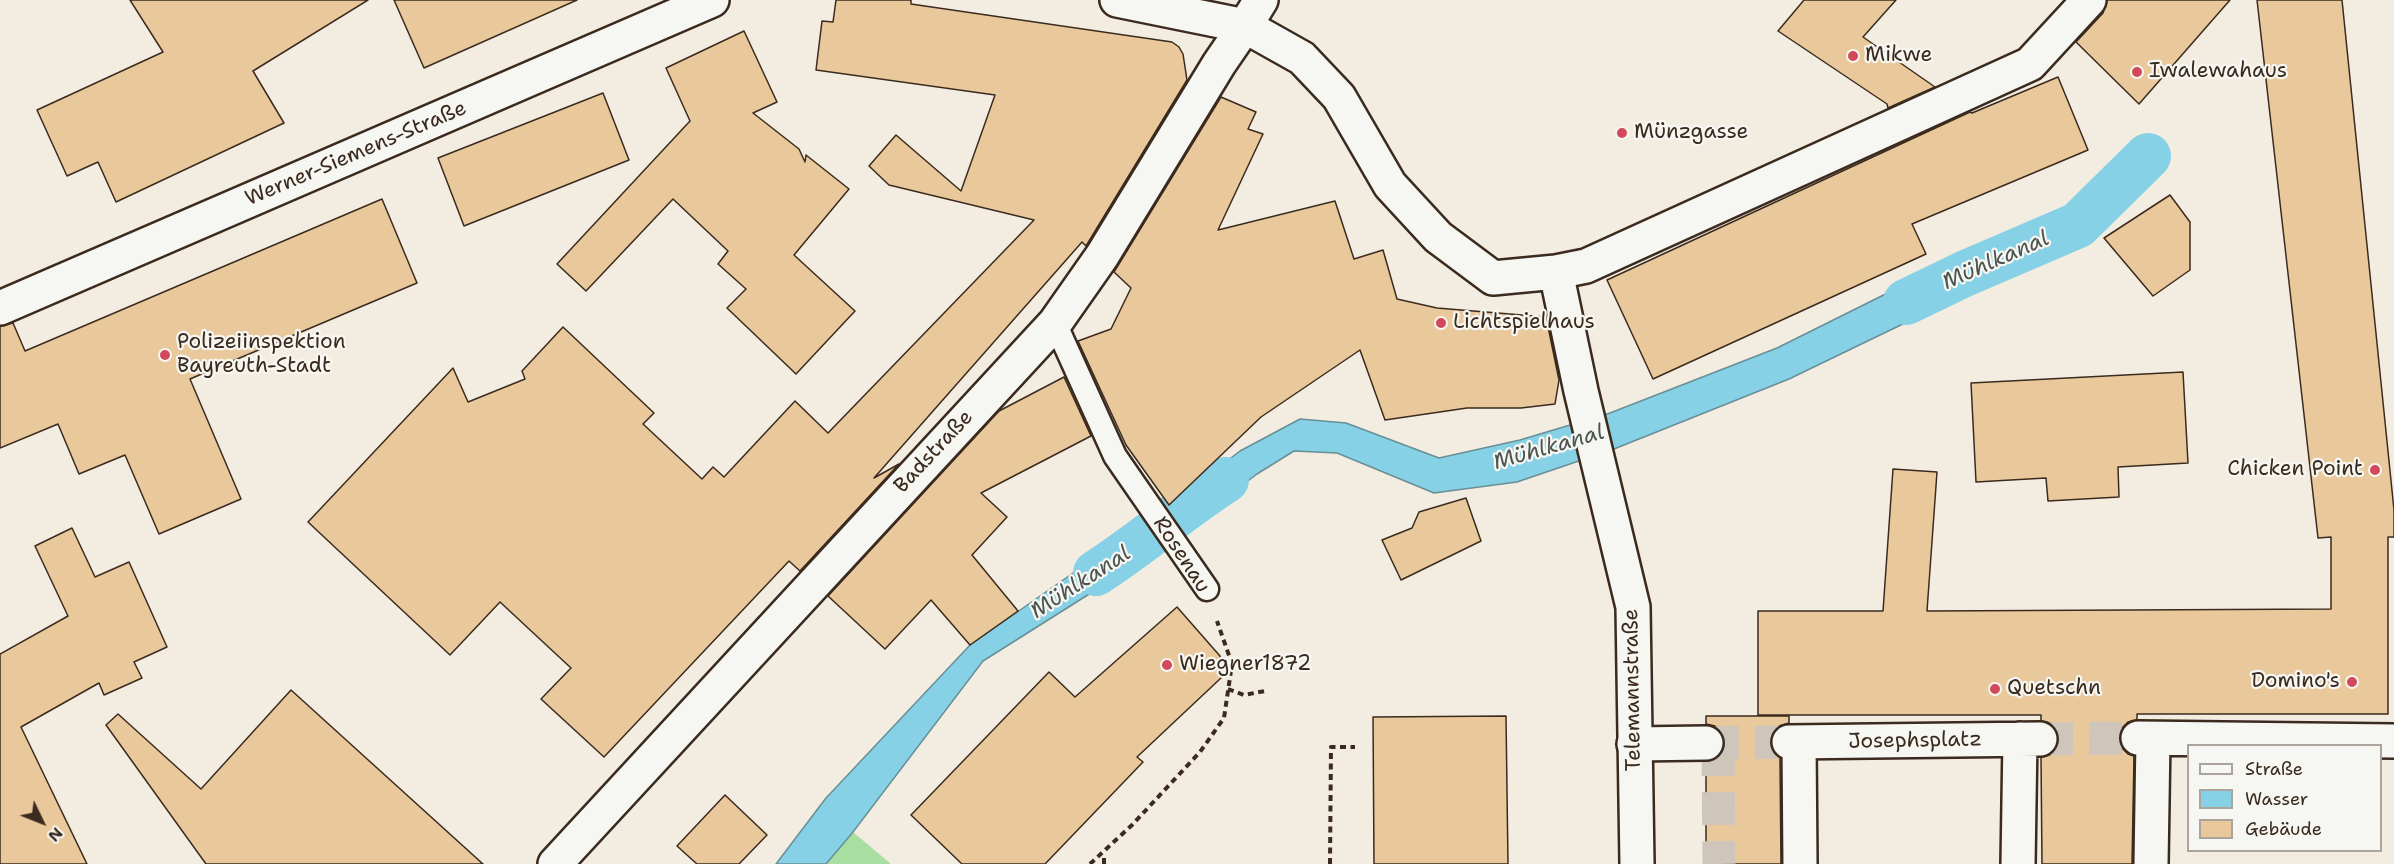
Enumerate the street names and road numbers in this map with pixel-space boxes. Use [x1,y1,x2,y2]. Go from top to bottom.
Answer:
street label: Werner-Siemens-Straße [242,96,470,212]
street label: Badstraße [889,405,979,499]
street label: Rosenau [1147,512,1215,598]
street label: Telemannstraße [1619,608,1647,772]
street label: Josephsplatz [1848,727,1982,755]

